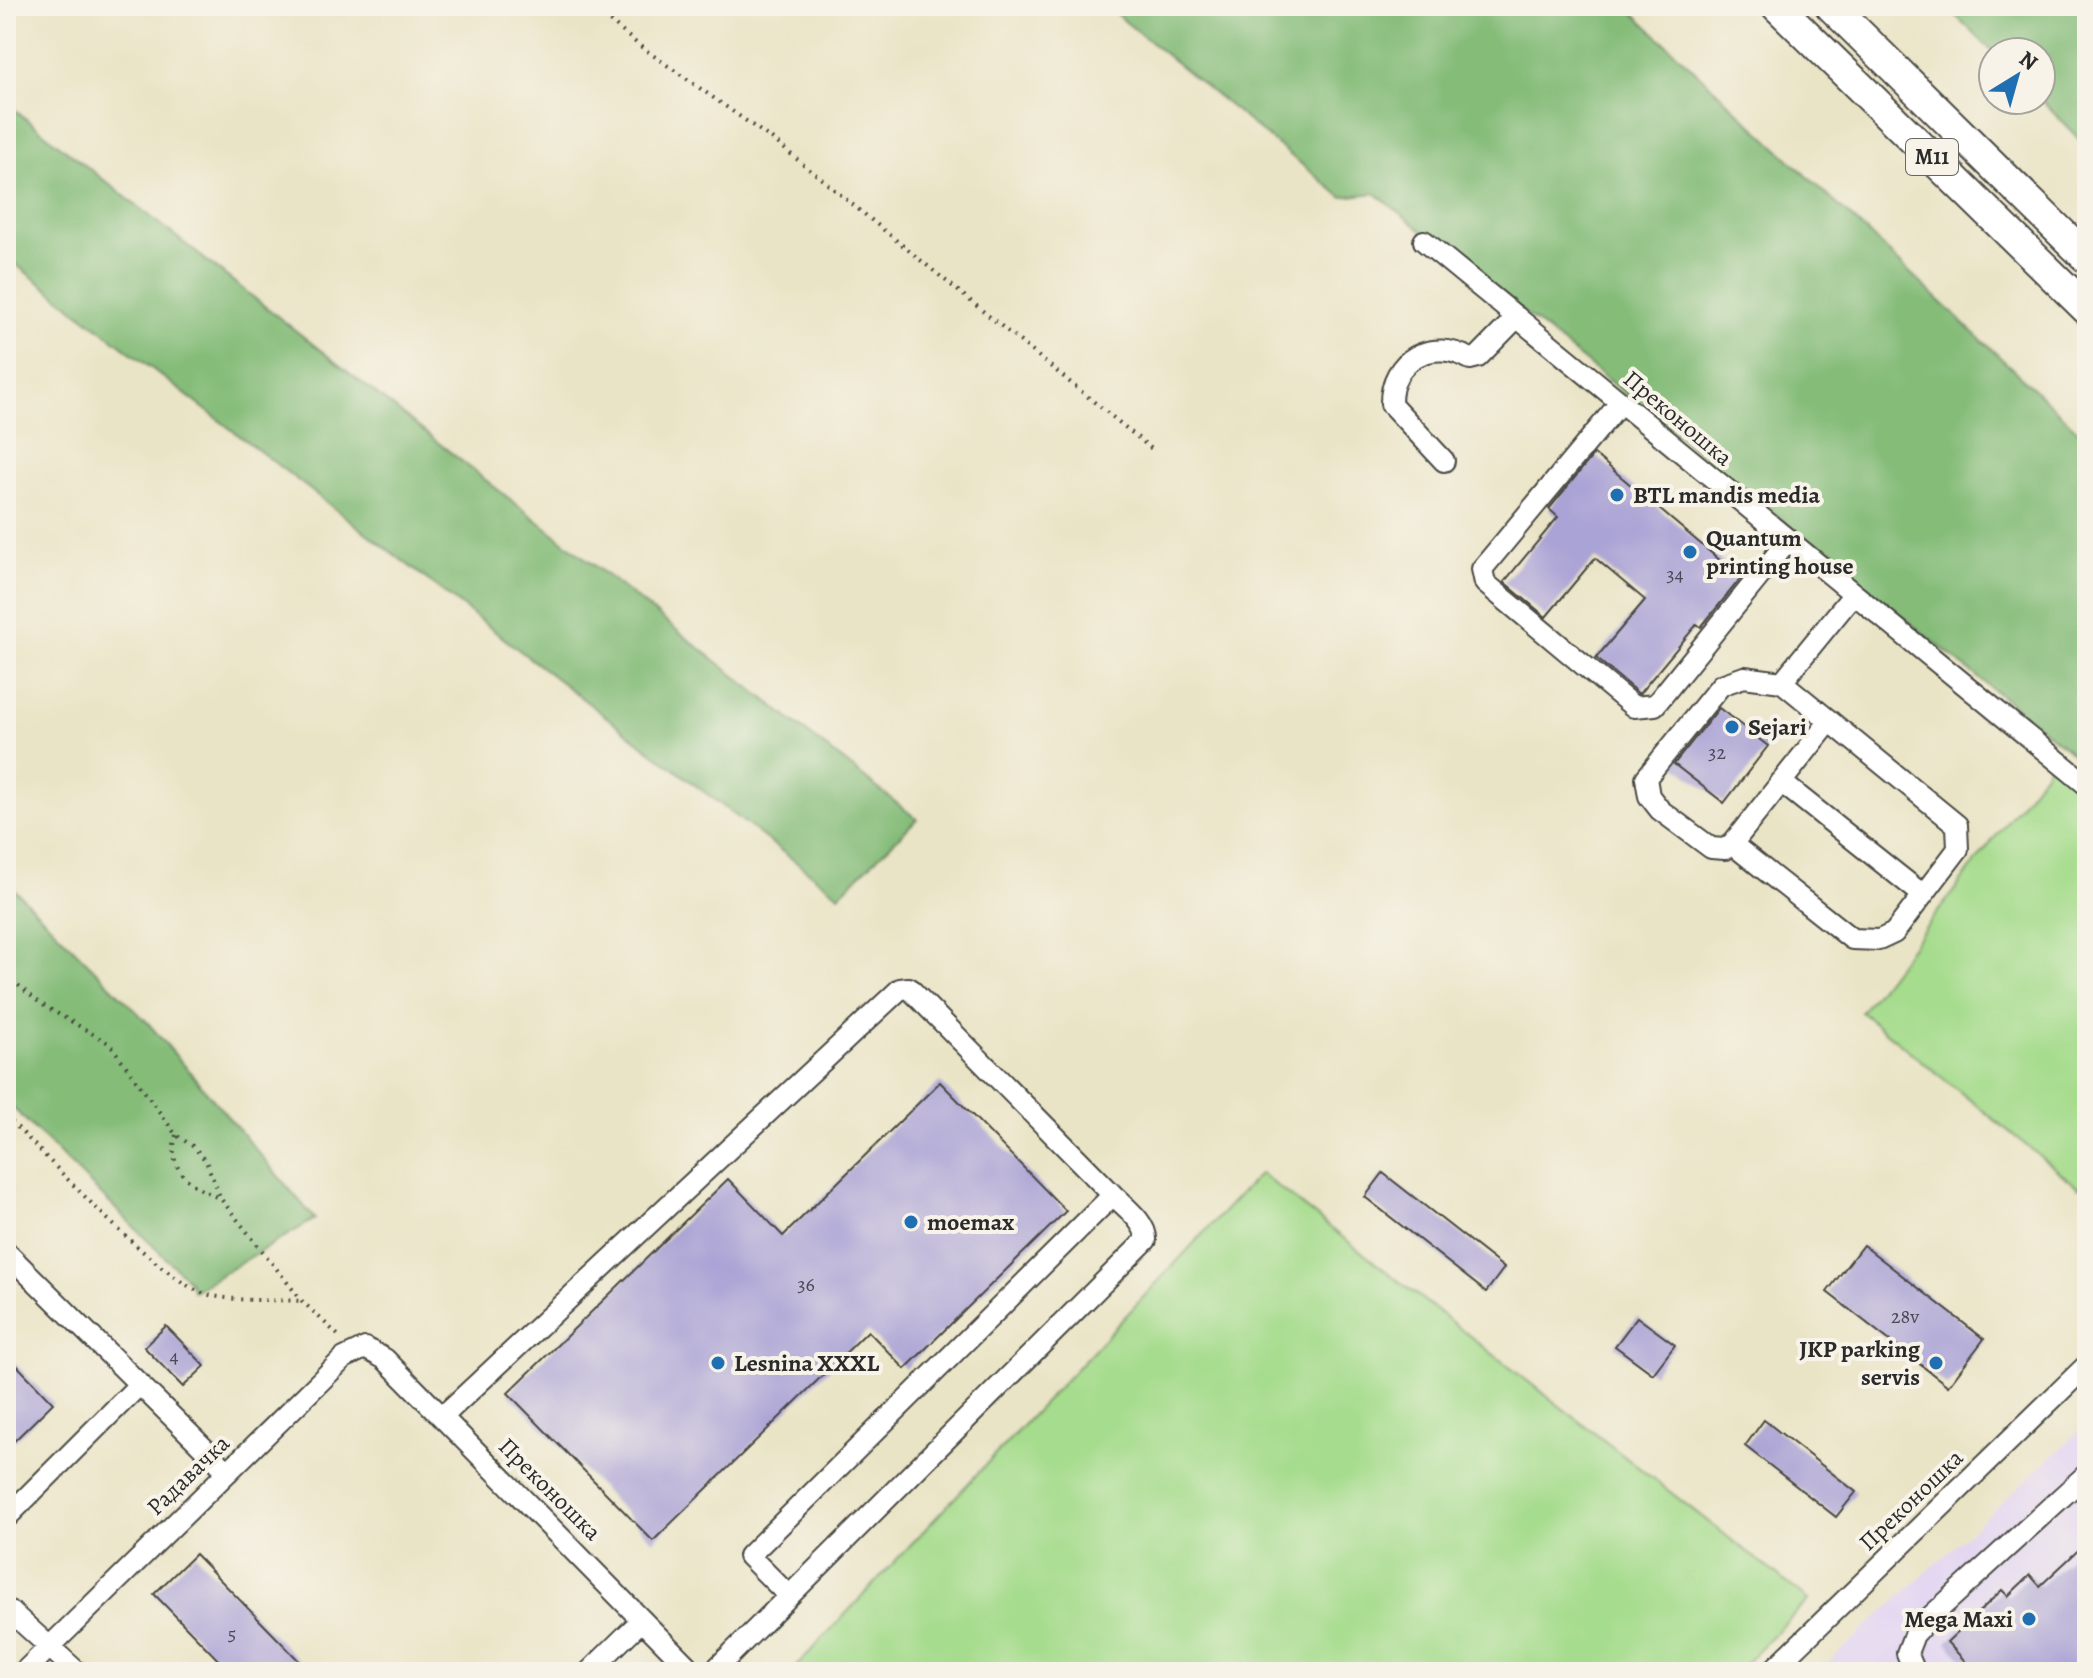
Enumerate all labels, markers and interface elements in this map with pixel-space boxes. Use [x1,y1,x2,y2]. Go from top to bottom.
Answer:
north arrow [1977,36,2057,116]
text: N [2013,44,2044,78]
road number: M11 [1906,139,1958,175]
street label: Преконошка [1617,363,1739,473]
place label: BTL mandis media [1633,479,1820,511]
marker: BTL mandis media [1608,486,1626,504]
place label: Quantum printing house [1706,522,1854,582]
marker: Quantum printing house [1681,543,1699,561]
house number: 34 [1666,561,1684,588]
place label: Sejari [1748,711,1807,743]
marker: Sejari [1723,718,1741,736]
house number: 32 [1708,739,1726,766]
place label: moemax [927,1206,1014,1238]
marker: moemax [902,1213,920,1231]
house number: 36 [797,1271,815,1298]
house number: 28v [1891,1303,1920,1330]
place label: JKP parking servis [1799,1333,1921,1393]
house number: 4 [169,1343,179,1370]
place label: Lesnina XXXL [734,1347,879,1379]
marker: Lesnina XXXL [709,1354,727,1372]
marker: JKP parking servis [1927,1354,1945,1372]
street label: Радавачка [140,1427,236,1523]
street label: Преконошка [491,1430,609,1548]
street label: Преконошка [1852,1442,1970,1558]
place label: Mega Maxi [1904,1603,2013,1635]
marker: Mega Maxi [2020,1610,2038,1628]
house number: 5 [228,1620,236,1647]

